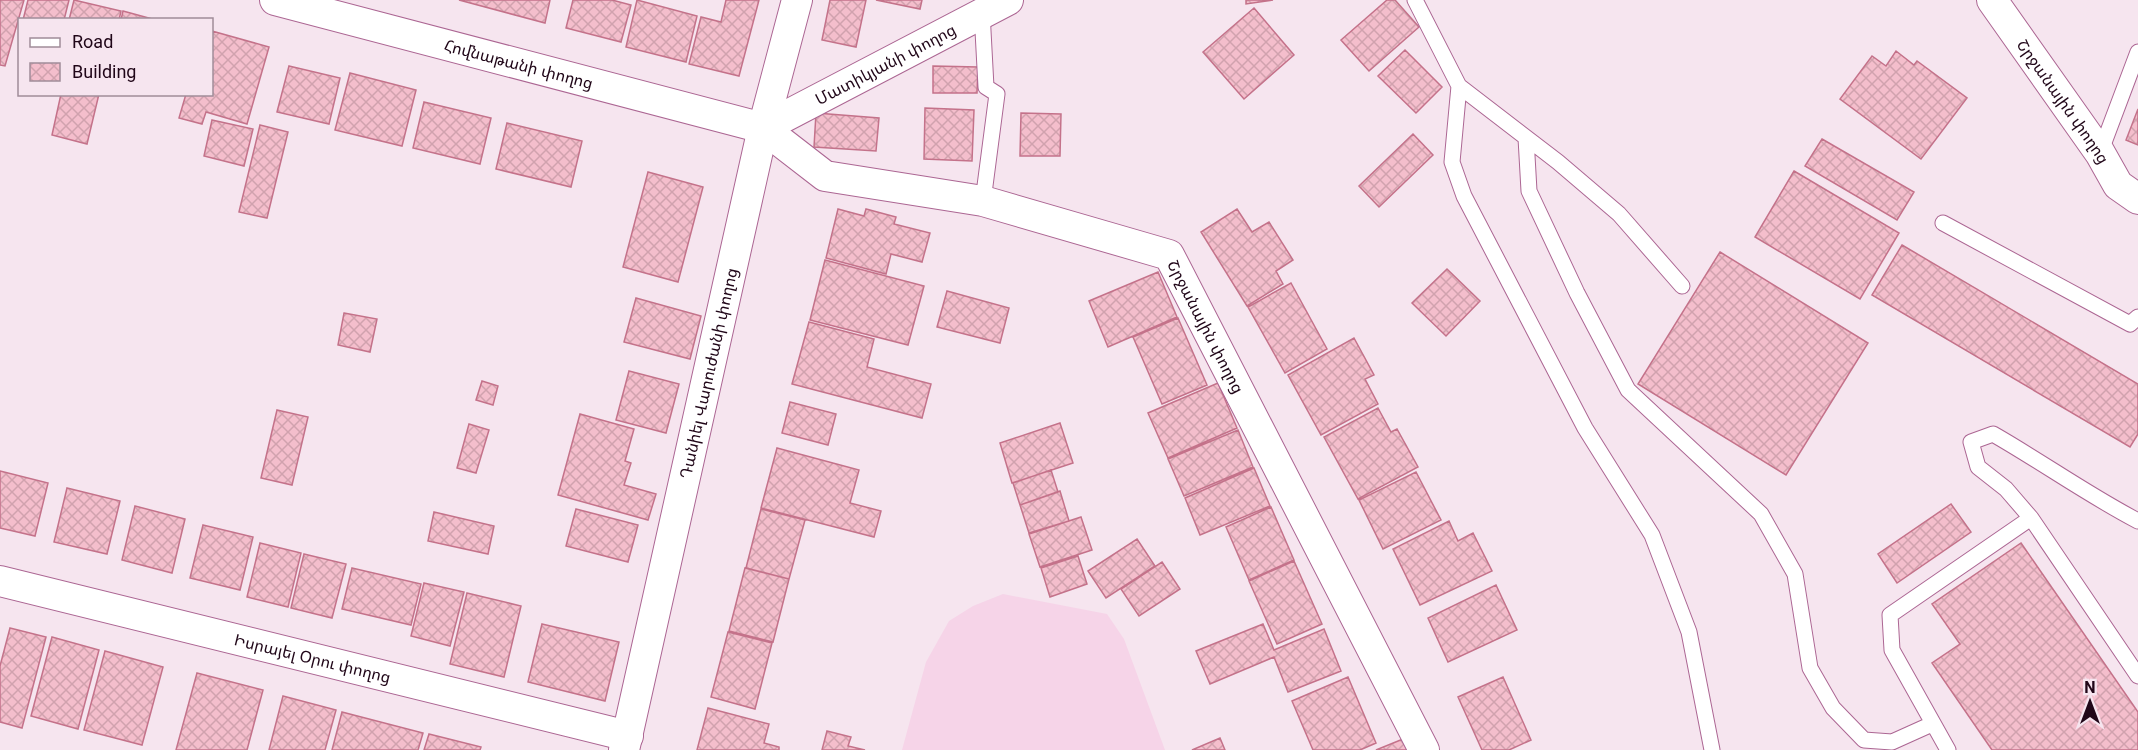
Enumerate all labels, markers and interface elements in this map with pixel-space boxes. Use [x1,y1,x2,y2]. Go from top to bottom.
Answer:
legend [18,18,213,96]
street label: Մատիկյանի փողոց [812,20,959,109]
text: Road [72,31,113,52]
street label: Հովնաթանի փողոց [442,35,595,93]
street label: Շրջանային փողոց [2013,36,2113,167]
text: Building [72,61,136,82]
street label: Շրջանային փողոց [1164,257,1248,396]
street label: Դանիել Վարուժանի փողոց [675,266,741,481]
street label: Իսրայել Օրու փողոց [232,630,393,687]
north arrow [2060,672,2120,732]
text: N [2084,678,2096,697]

